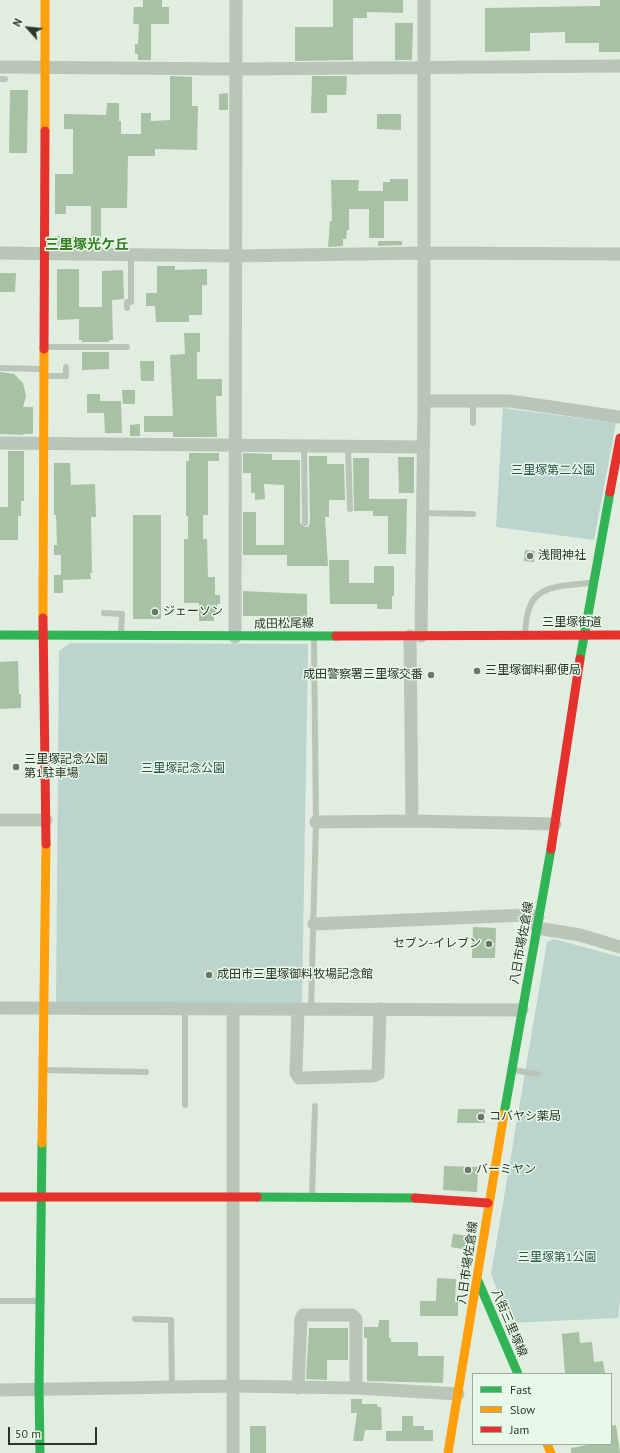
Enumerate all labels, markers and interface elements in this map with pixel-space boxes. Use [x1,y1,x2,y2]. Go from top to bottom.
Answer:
north arrow [8,8,48,48]
text: N [9,16,25,29]
district label: 三里塚光ケ丘 [45,237,129,253]
park label: 三里塚第二公園 [511,464,595,478]
place label: 浅間神社 [538,549,586,563]
marker: 浅間神社 [525,551,535,561]
place label: ジェーソン [163,605,223,619]
marker: ジェーソン [150,607,160,617]
street label: 成田松尾線 [254,616,314,632]
street label: 三里塚街道 [542,616,602,630]
place label: 三里塚御料郵便局 [485,664,581,678]
marker: 三里塚御料郵便局 [472,666,482,676]
place label: 成田警察署三里塚交番 [303,668,423,682]
marker: 成田警察署三里塚交番 [426,670,436,680]
place label: 三里塚記念公園 第1駐車場 [24,753,108,781]
marker: 三里塚記念公園 第1駐車場 [11,762,21,772]
park label: 三里塚記念公園 [141,762,225,776]
street label: 八日市場佐倉線 [508,900,536,986]
place label: セブン-イレブン [393,937,481,951]
marker: セブン-イレブン [484,939,494,949]
place label: 成田市三里塚御料牧場記念館 [217,968,373,982]
marker: 成田市三里塚御料牧場記念館 [204,970,214,980]
place label: コバヤシ薬局 [489,1110,561,1124]
marker: コバヤシ薬局 [476,1112,486,1122]
place label: バーミヤン [476,1163,536,1177]
marker: バーミヤン [463,1165,473,1175]
street label: 八日市場佐倉線 [455,1220,481,1306]
park label: 三里塚第1公園 [518,1251,596,1265]
street label: 八街三里塚線 [488,1287,530,1359]
legend [472,1373,612,1445]
text: Fast [510,1382,531,1397]
text: Slow [510,1402,535,1417]
scale bar [10,1419,99,1445]
text: Jam [510,1422,529,1437]
text: 50 m [15,1426,41,1441]

